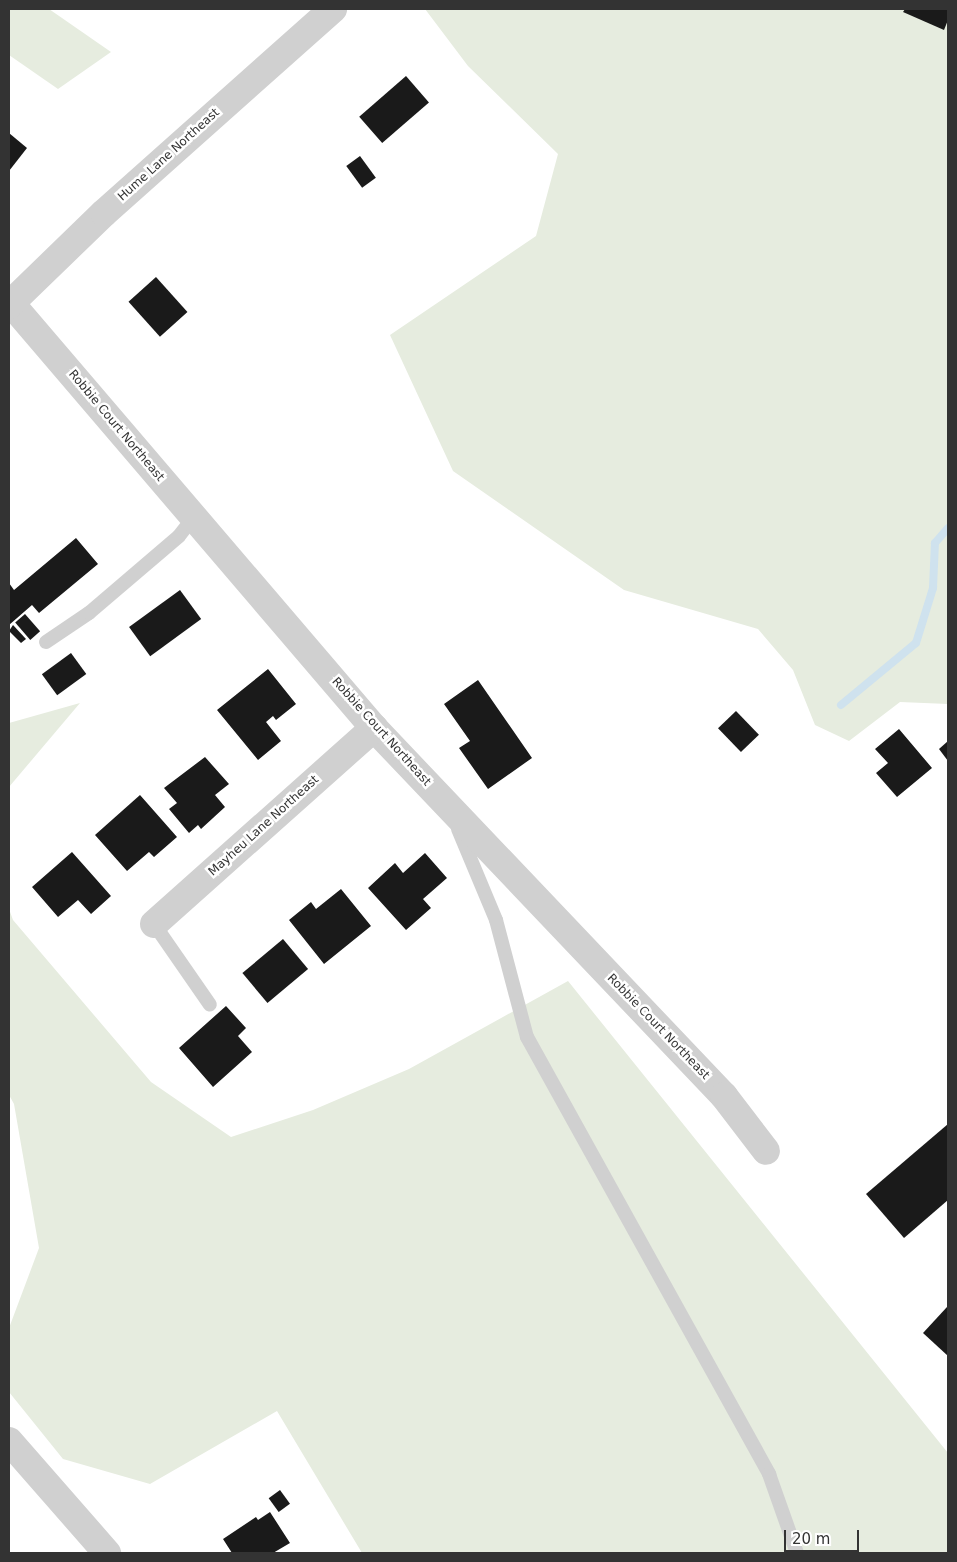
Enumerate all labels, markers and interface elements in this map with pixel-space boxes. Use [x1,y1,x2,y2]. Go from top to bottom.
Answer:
street label: Hume Lane Northeast [115,106,223,204]
street label: Robbie Court Northeast [65,367,167,485]
street label: Robbie Court Northeast [328,675,434,789]
street label: Mayheu Lane Northeast [206,773,322,879]
street label: Robbie Court Northeast [604,971,712,1083]
scale bar [787,1520,862,1552]
text: 20 m [792,1530,830,1548]

